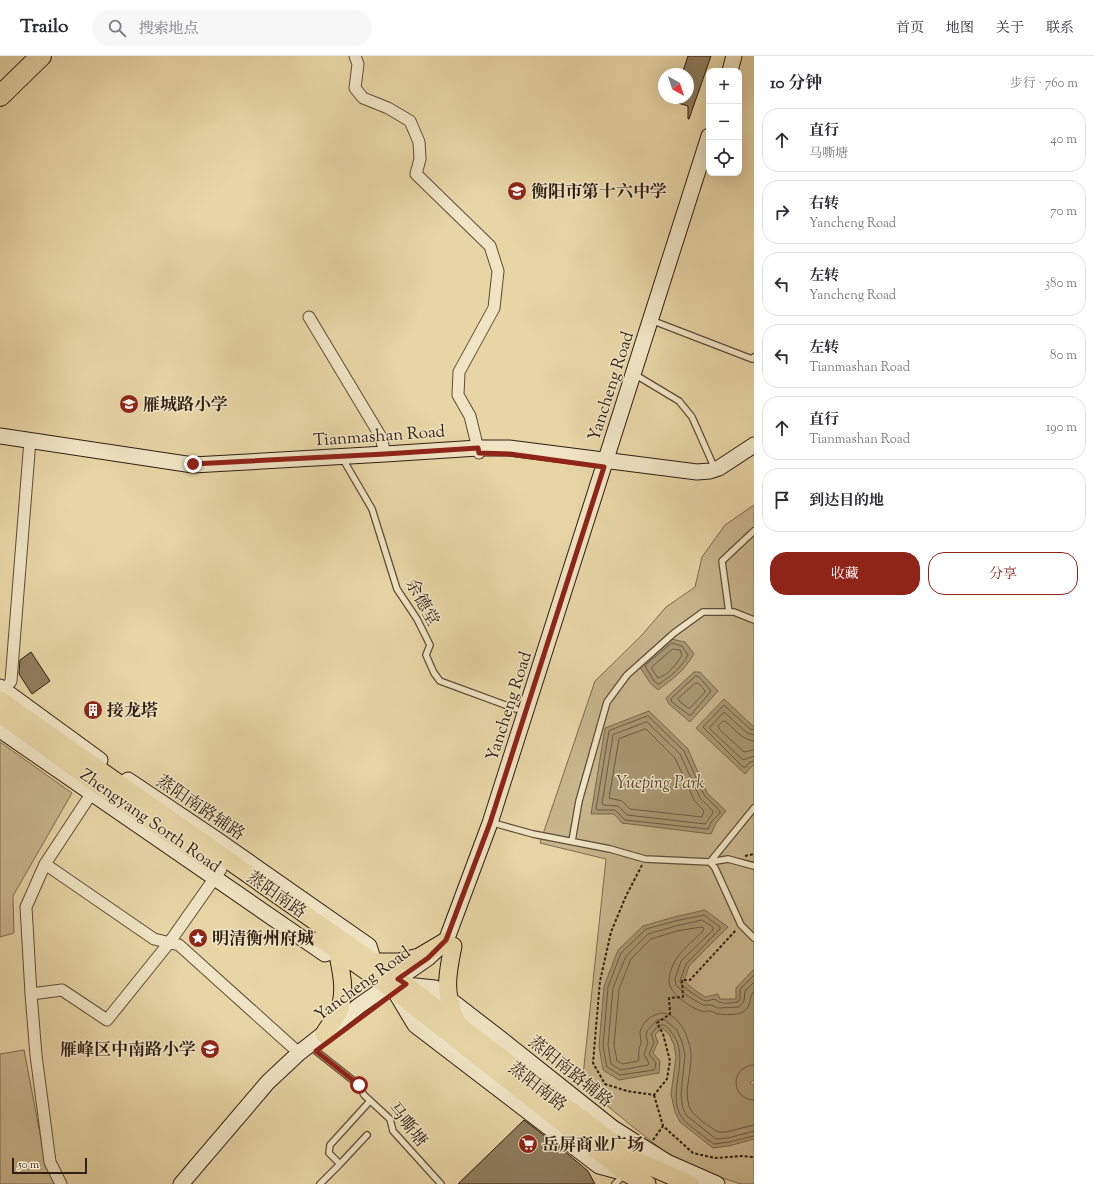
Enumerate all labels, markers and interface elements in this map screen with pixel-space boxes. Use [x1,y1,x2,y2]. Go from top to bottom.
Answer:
search box [92,10,372,46]
text: Trailo [20,14,68,41]
icon: search [106,17,128,39]
text: 搜索地点 [138,19,199,40]
text: 首页 [896,19,924,39]
text: 地图 [946,19,974,39]
text: 关于 [996,19,1024,39]
text: 联系 [1046,19,1074,39]
north arrow [658,68,694,104]
map controls [706,68,742,176]
button: + [706,68,742,104]
text: 10 分钟 [770,72,822,96]
text: 步行 · 760 m [1010,75,1078,93]
button: − [706,104,742,140]
text: 直行 [809,121,839,142]
icon: ahead [771,129,793,151]
text: 40 m [1050,131,1077,149]
button: locate [706,140,742,176]
text: 马嘶塘 [809,145,848,163]
school or university icon: 衡阳市第十六中学 [506,180,528,202]
place label: 衡阳市第十六中学 [531,181,667,205]
text: 右转 [809,194,839,215]
icon: right [771,201,793,223]
text: 70 m [1050,203,1077,221]
text: Yancheng Road [809,215,896,233]
text: 左转 [809,266,839,287]
icon: left [771,273,793,295]
text: 380 m [1045,275,1077,293]
text: Yancheng Road [809,287,896,305]
street label: Yancheng Road [583,328,641,445]
text: 左转 [809,338,839,359]
icon: left [771,345,793,367]
text: 80 m [1050,347,1077,365]
text: Tianmashan Road [809,359,910,377]
school or university icon: 雁城路小学 [118,393,140,415]
place label: 雁城路小学 [143,394,228,418]
text: 直行 [809,410,839,431]
icon: ahead [771,417,793,439]
text: 190 m [1046,419,1077,437]
street label: Tianmashan Road [312,420,446,454]
text: Tianmashan Road [809,431,910,449]
route end [184,455,202,473]
icon: arrive [771,489,793,511]
text: 到达目的地 [809,491,884,512]
button: 收藏 [770,552,920,595]
button: 分享 [928,552,1078,595]
street label: 余德堂 [398,575,444,631]
street label: Yancheng Road [481,648,539,765]
building icon: 接龙塔 [82,699,104,721]
place label: 接龙塔 [107,700,158,724]
street label: Zhengyang Sorth Road [75,764,225,880]
street label: 蒸阳南路辅路 [151,770,249,847]
park label: Yueping Park [616,772,705,796]
street label: 蒸阳南路 [241,866,311,925]
place icon: 明清衡州府城 [187,927,209,949]
place label: 明清衡州府城 [212,928,314,952]
street label: Yancheng Road [310,941,417,1028]
street label: 蒸阳南路辅路 [525,1031,617,1111]
school or university icon: 雁峰区中南路小学 [199,1038,221,1060]
place label: 雁峰区中南路小学 [60,1039,196,1063]
street label: 蒸阳南路 [505,1057,571,1115]
route start [350,1076,368,1094]
street label: 马嘶塘 [381,1098,432,1153]
supermarket icon: 岳屏商业广场 [517,1133,539,1155]
place label: 岳屏商业广场 [542,1134,644,1158]
scale bar [12,1156,87,1175]
text: 50 m [18,1157,39,1173]

